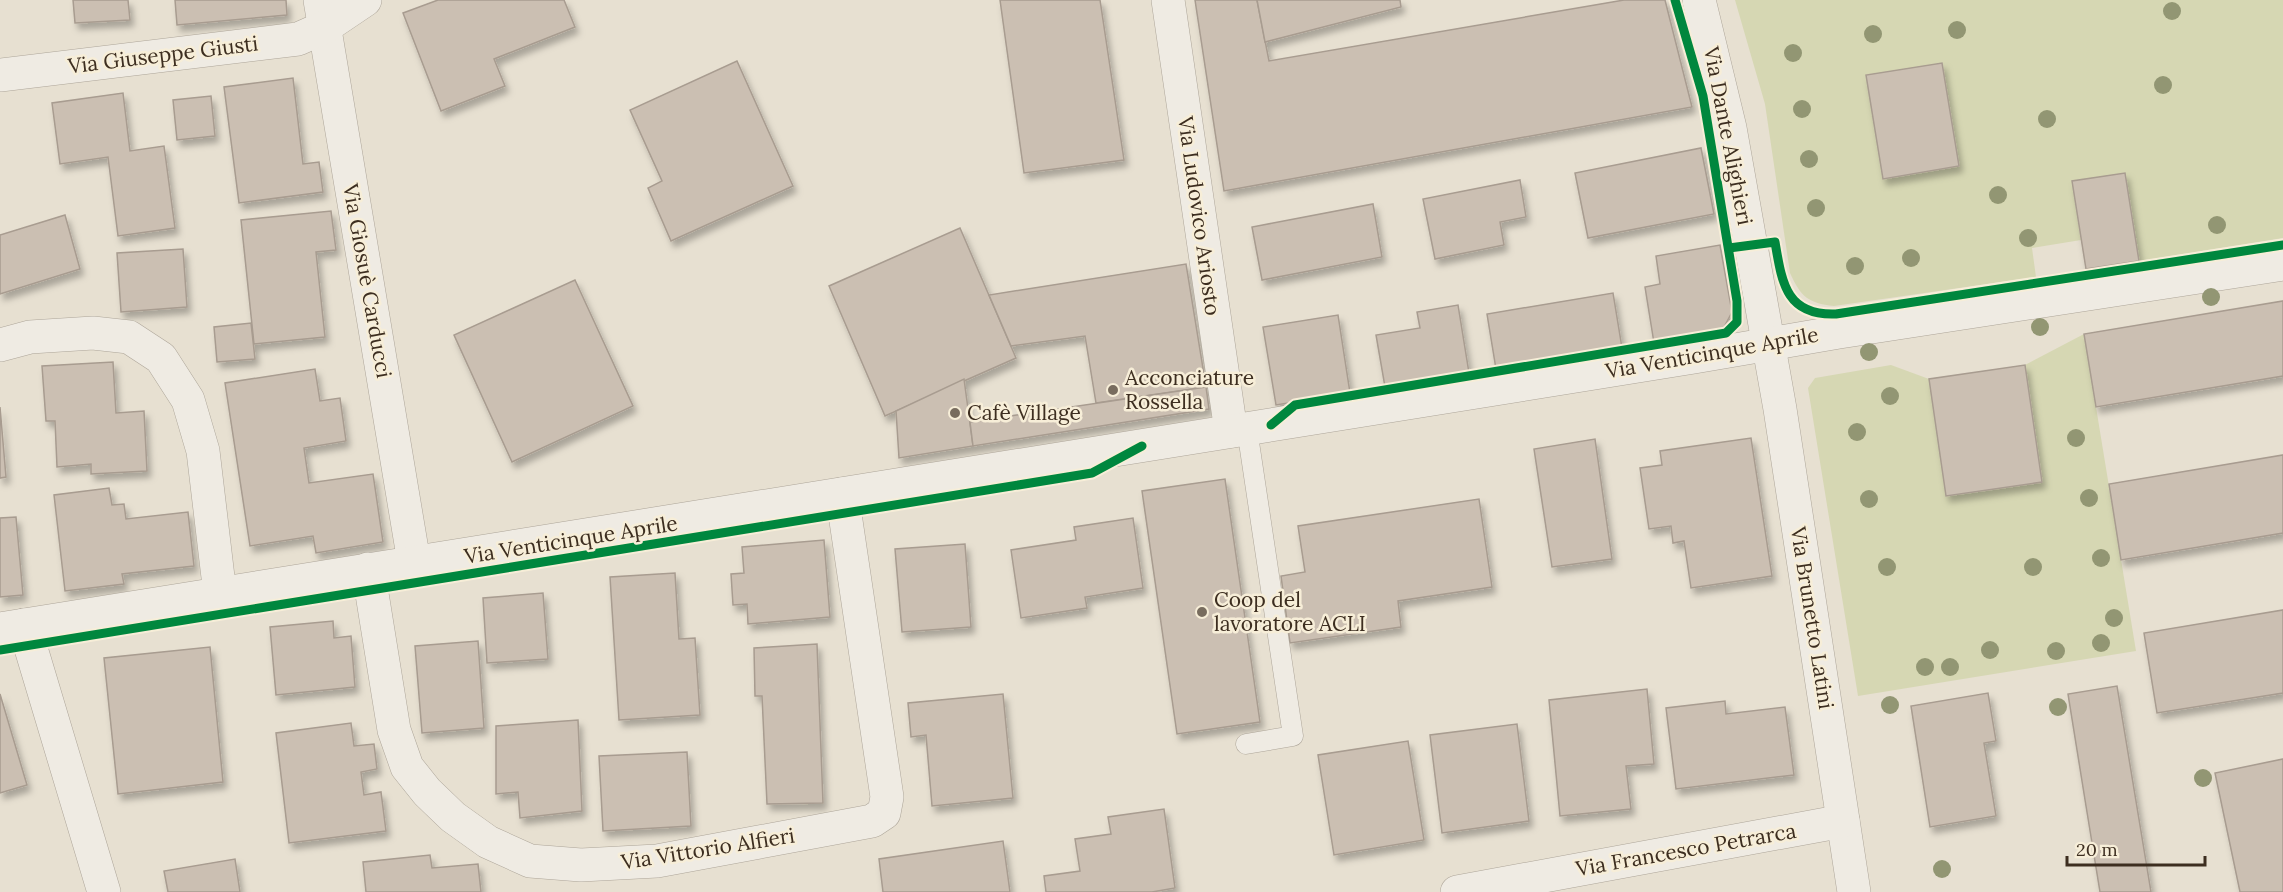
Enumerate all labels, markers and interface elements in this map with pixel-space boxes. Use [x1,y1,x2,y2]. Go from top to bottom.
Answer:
street label: Via Giuseppe Giusti [65,29,260,80]
street label: Via Dante Alighieri [1698,43,1759,228]
street label: Via Ludovico Ariosto [1172,114,1227,317]
street label: Via Giosuè Carducci [337,181,398,380]
street label: Via Venticinque Aprile [1602,320,1820,385]
place label: Acconciature Rossella [1124,364,1254,415]
marker: Acconciature Rossella [1106,383,1120,397]
place label: Cafè Village [967,399,1081,426]
marker: Cafè Village [948,406,962,420]
street label: Via Venticinque Aprile [461,509,680,570]
street label: Via Brunetto Latini [1785,524,1840,711]
place label: Coop del lavoratore ACLI [1214,586,1366,637]
marker: Coop del lavoratore ACLI [1195,605,1209,619]
street label: Via Francesco Petrarca [1573,817,1798,882]
street label: Via Vittorio Alfieri [618,821,797,876]
scale bar [2067,829,2205,867]
text: 20 m [2076,838,2118,861]

